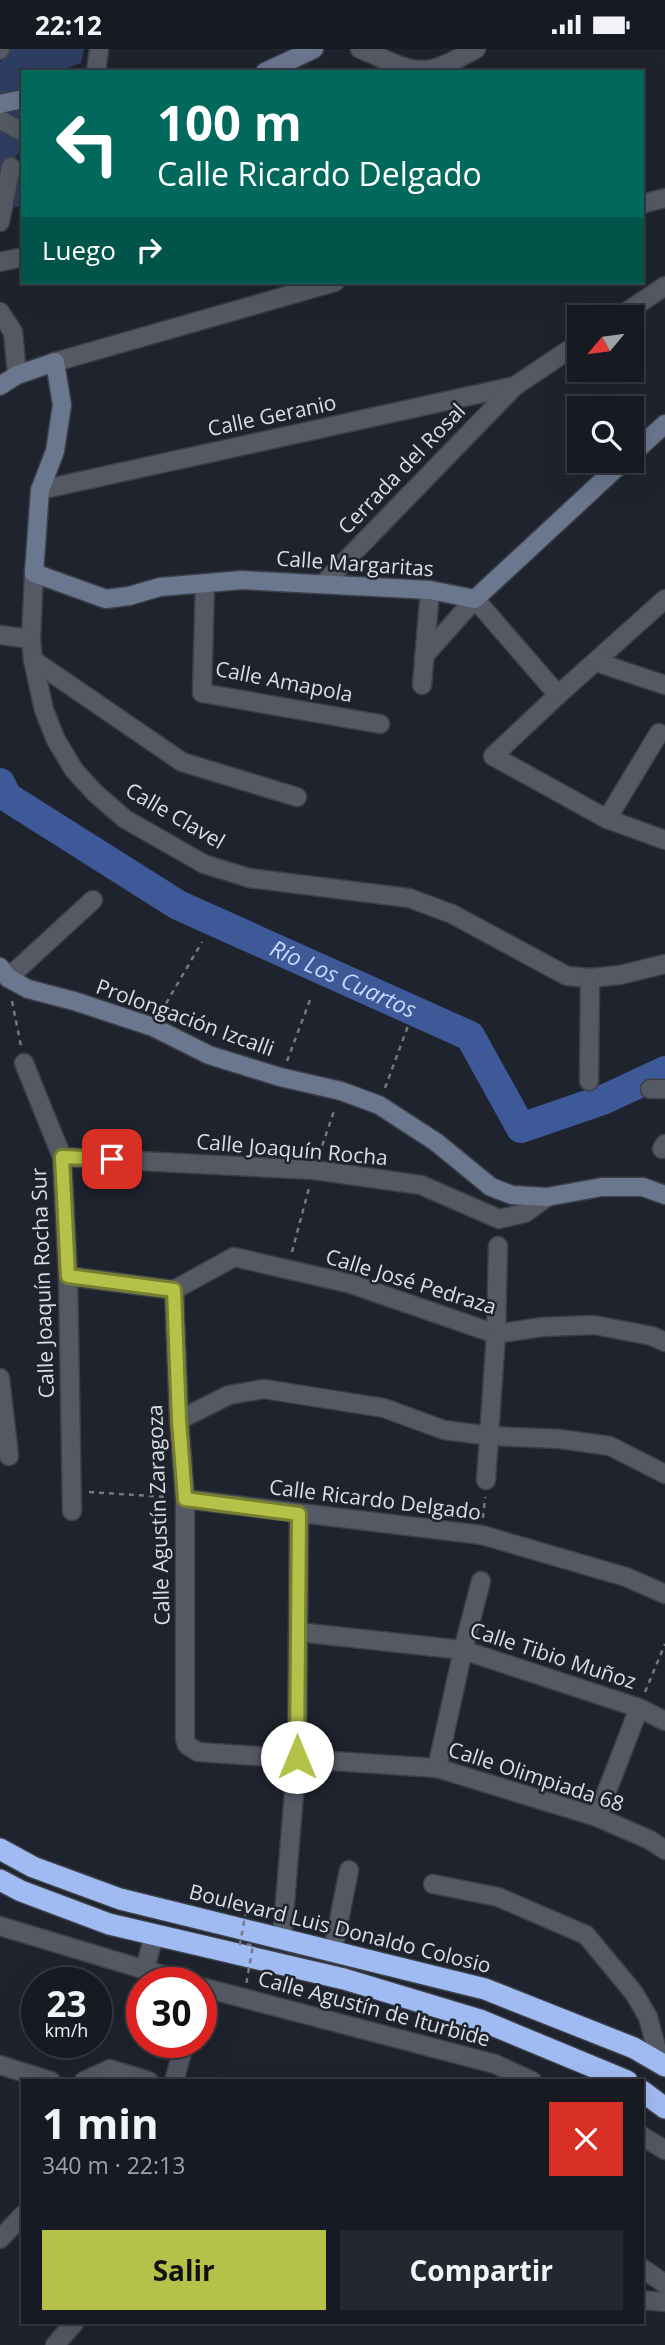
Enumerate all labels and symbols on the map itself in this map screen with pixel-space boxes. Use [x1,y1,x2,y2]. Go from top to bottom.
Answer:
north arrow [567,305,644,381]
street label: Calle Geranio [205,388,339,442]
street label: Cerrada del Rosal [332,397,471,540]
street label: Calle Margaritas [275,544,435,582]
street label: Calle Amapola [213,654,355,708]
street label: Calle Clavel [121,775,230,855]
water label: Río Los Cuartos [265,931,422,1025]
street label: Prolongación Izcalli [93,972,278,1062]
street label: Calle Joaquín Rocha [195,1127,389,1171]
pin [82,1129,142,1189]
street label: Calle Joaquín Rocha Sur [24,1167,60,1399]
street label: Calle José Pedraza [322,1242,500,1320]
street label: Calle Agustín Zaragoza [140,1404,176,1626]
street label: Calle Ricardo Delgado [268,1472,483,1526]
street label: Calle Tibio Muñoz [467,1615,640,1695]
position arrow [260,1720,334,1794]
street label: Calle Olimpiada 68 [445,1734,628,1818]
street label: Boulevard Luis Donaldo Colosio [186,1877,494,1979]
street label: Calle Agustín de Iturbide [255,1964,493,2053]
speed limit sign: 30 [126,1967,217,2058]

